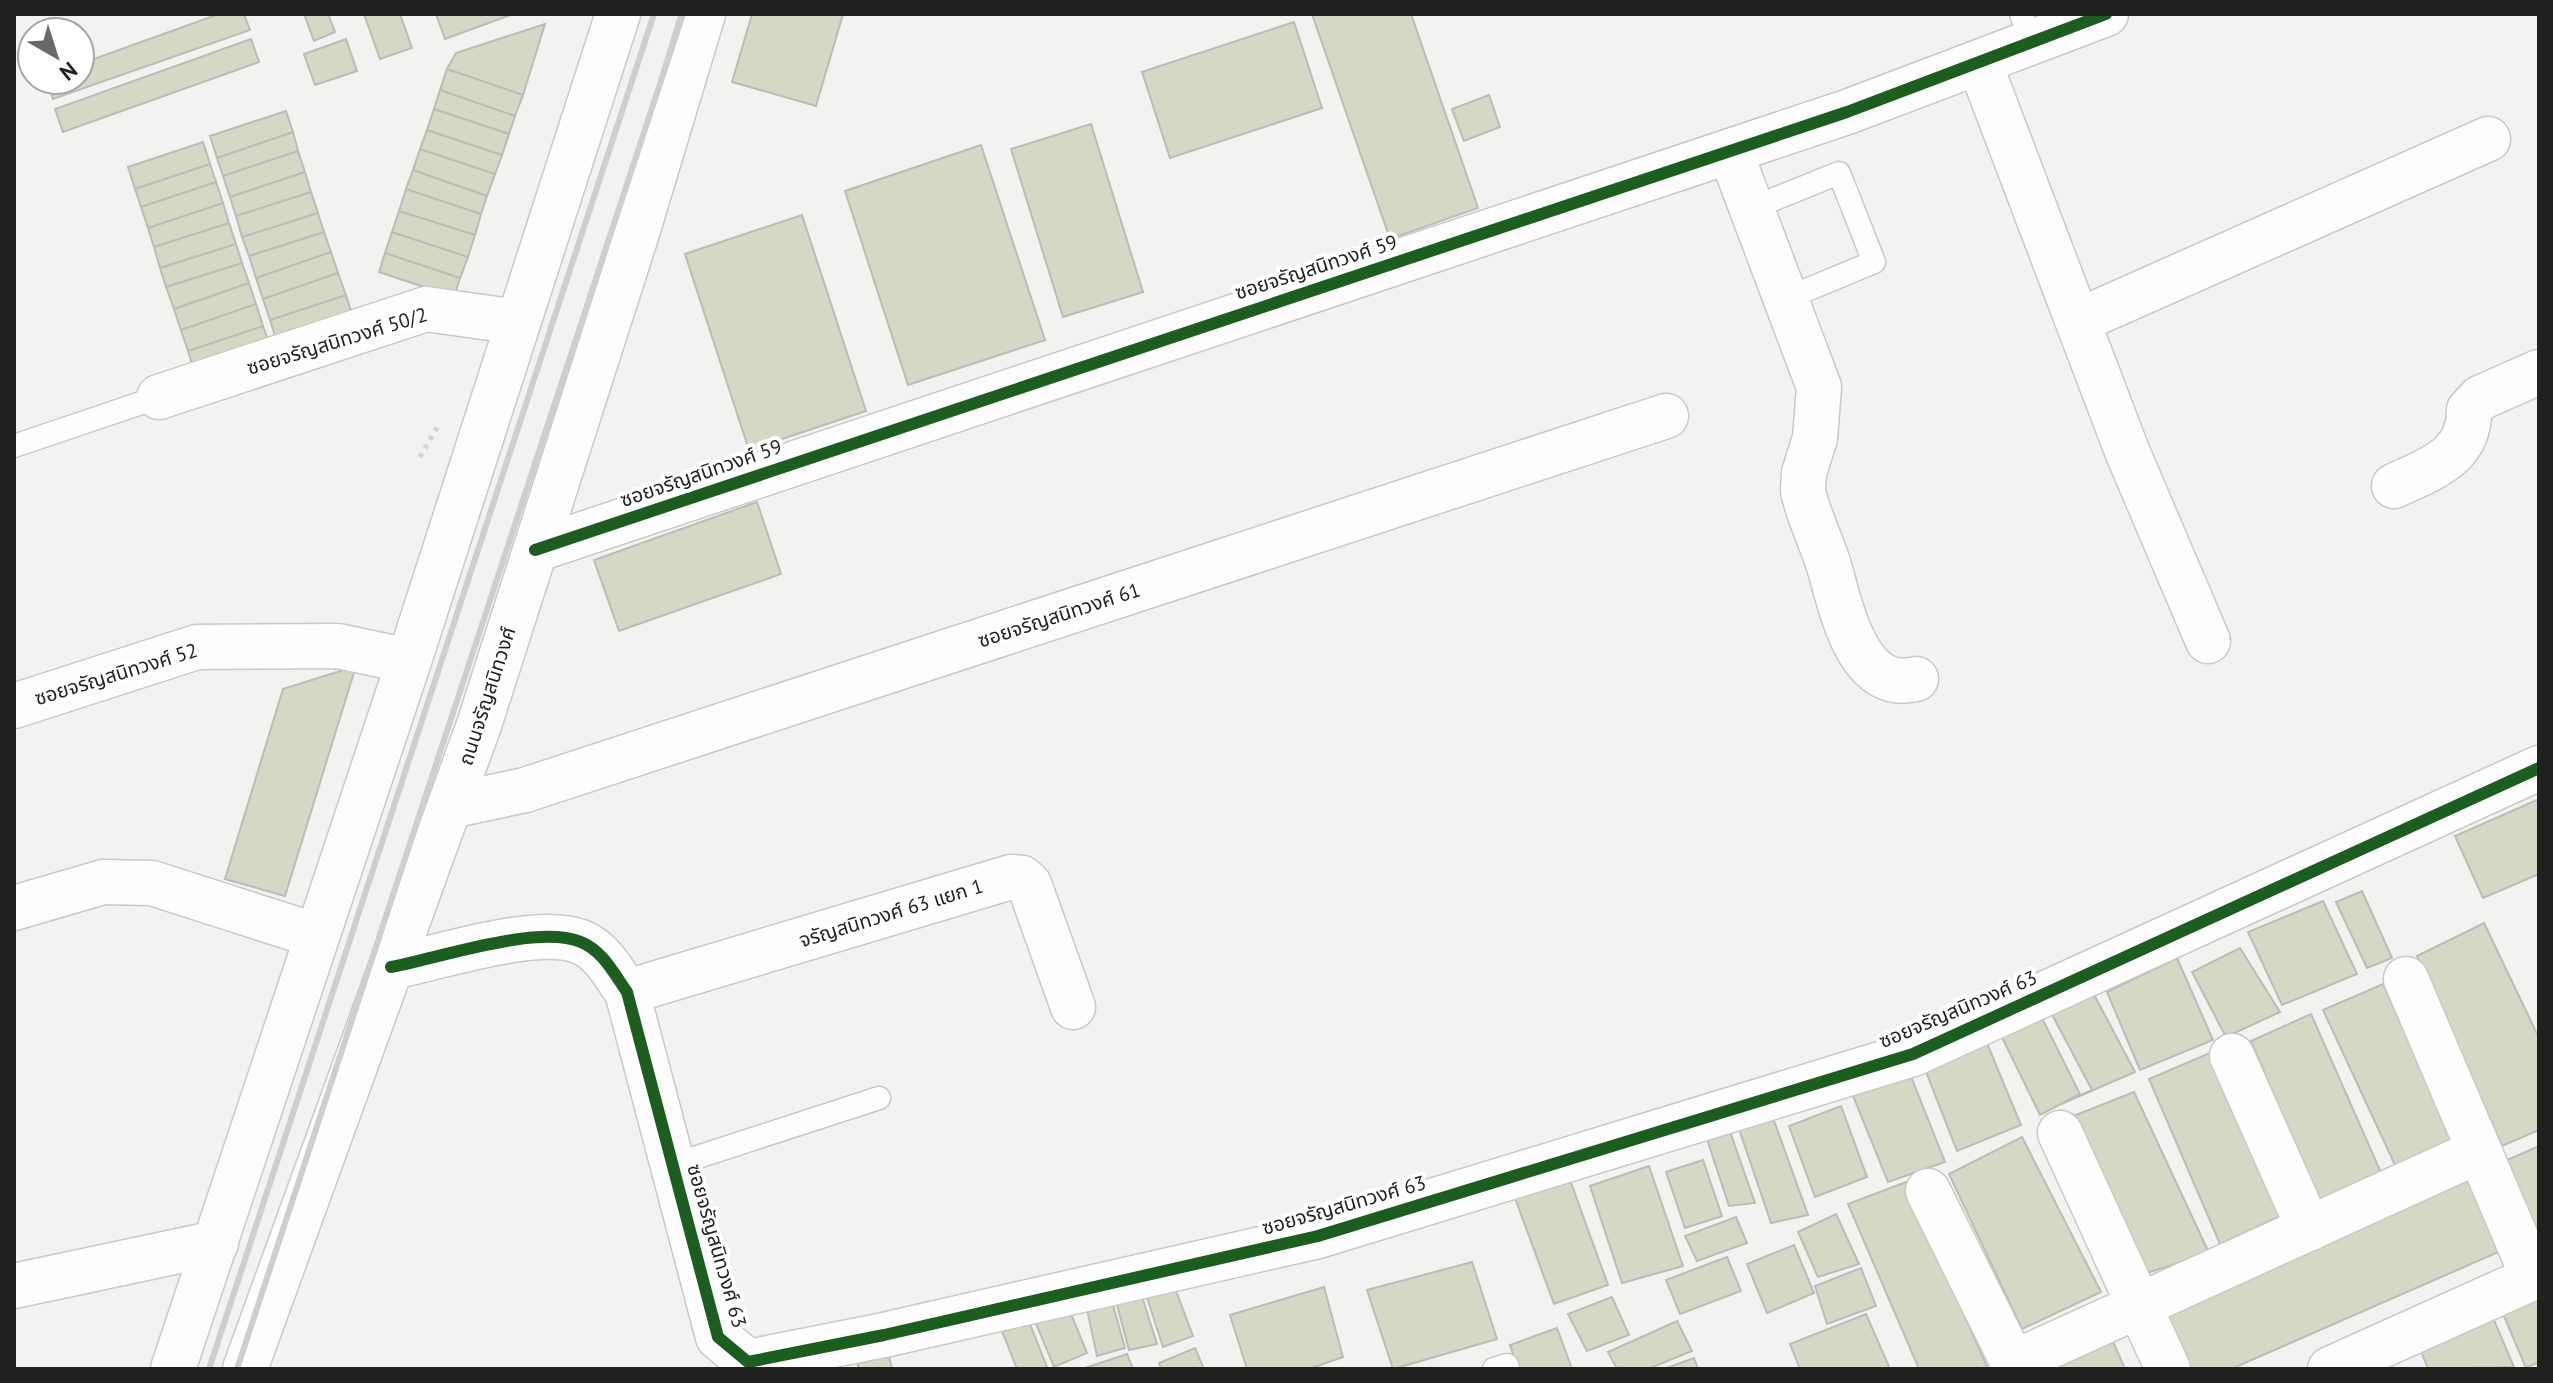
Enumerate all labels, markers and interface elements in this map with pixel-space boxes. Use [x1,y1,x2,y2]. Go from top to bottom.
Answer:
north arrow [16,16,96,96]
text: N [54,56,83,87]
street label: ซอยจรัญสนิทวงศ์ 59 [1232,228,1400,306]
street label: ซอยจรัญสนิทวงศ์ 50/2 [244,301,430,381]
street label: ซอยจรัญสนิทวงศ์ 59 [617,433,785,513]
street label: ซอยจรัญสนิทวงศ์ 61 [975,576,1143,654]
street label: ถนนจรัญสนิทวงศ์ [452,623,522,769]
street label: ซอยจรัญสนิทวงศ์ 52 [31,637,201,711]
street label: จรัญสนิทวงศ์ 63 แยก 1 [796,873,986,953]
street label: ซอยจรัญสนิทวงศ์ 63 [1875,964,2041,1054]
street label: ซอยจรัญสนิทวงศ์ 63 [681,1161,753,1331]
street label: ซอยจรัญสนิทวงศ์ 63 [1259,1169,1429,1241]

